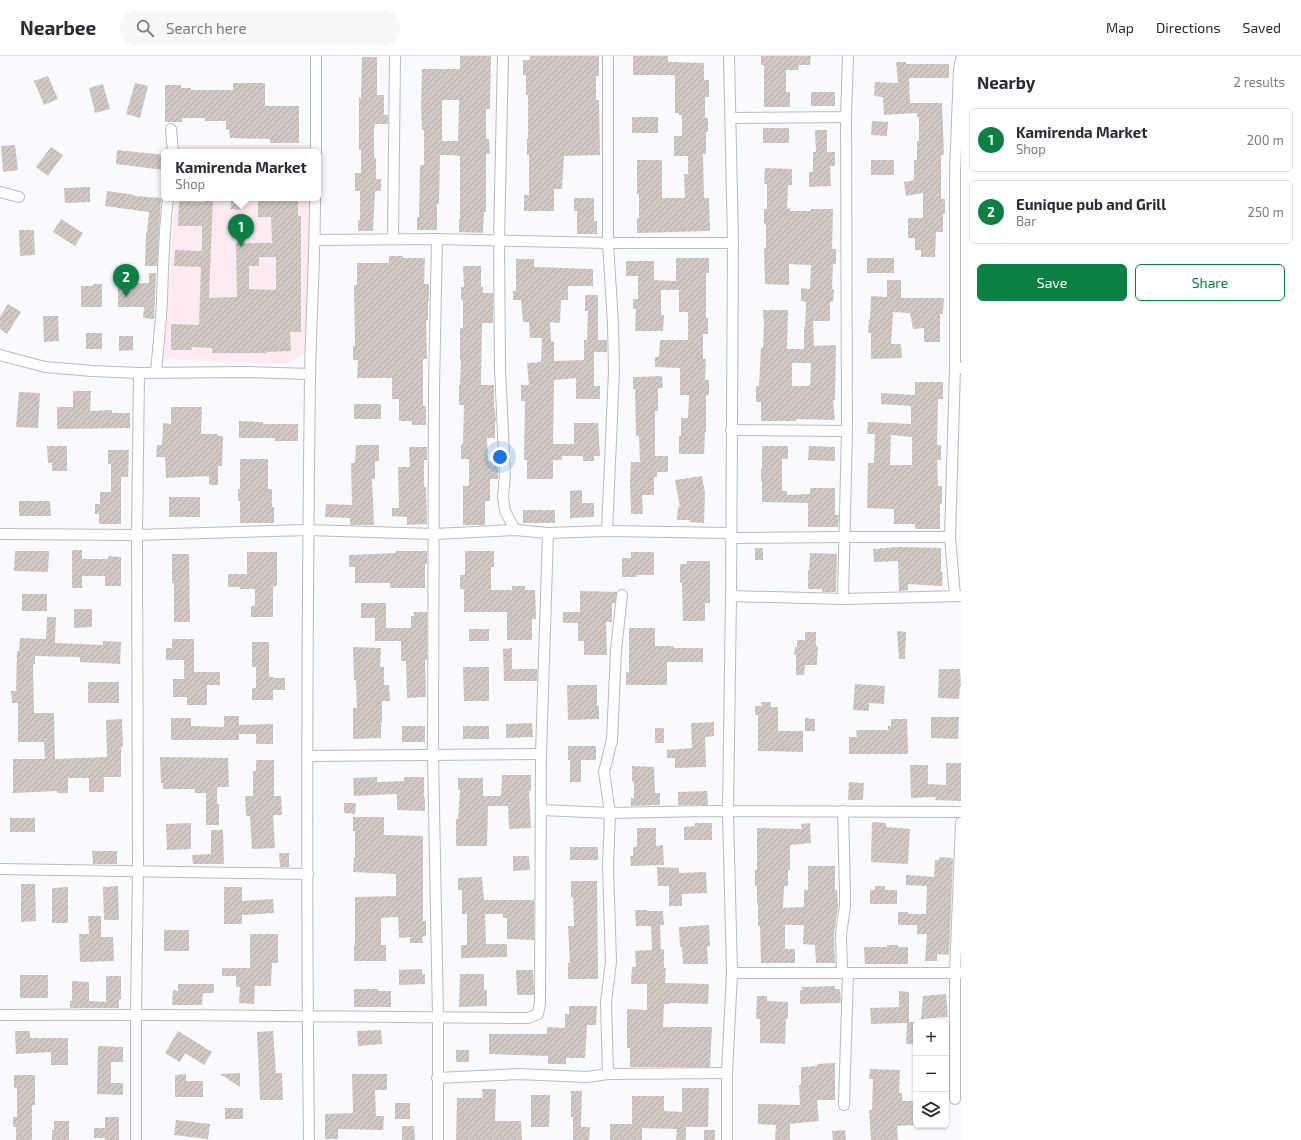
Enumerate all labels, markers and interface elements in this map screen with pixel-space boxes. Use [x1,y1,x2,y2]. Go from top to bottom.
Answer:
search box [120,10,400,46]
text: Nearbee [20,16,96,39]
icon: search [134,17,156,39]
text: Search here [166,19,247,37]
text: Map [1106,19,1134,36]
text: Directions [1156,19,1221,36]
text: Saved [1243,19,1281,36]
text: Nearby [977,72,1035,92]
text: 2 results [1233,74,1285,90]
text: Kamirenda Market [1016,123,1147,141]
text: 1 [988,132,994,148]
text: 200 m [1247,132,1284,148]
text: Shop [1016,141,1046,157]
popup [161,149,321,201]
text: Kamirenda Market [175,158,307,176]
text: Shop [175,176,205,192]
text: Eunique pub and Grill [1016,195,1166,213]
text: 2 [987,204,995,220]
text: 250 m [1248,204,1284,220]
text: Bar [1016,213,1036,229]
pin: 1 [228,214,254,247]
pin: 2 [113,264,139,297]
button: Save [977,264,1127,301]
button: Share [1135,264,1285,301]
your location [490,447,510,467]
map controls [913,1020,949,1128]
button: + [913,1020,949,1056]
button: − [913,1056,949,1092]
button: layers [913,1092,949,1128]

